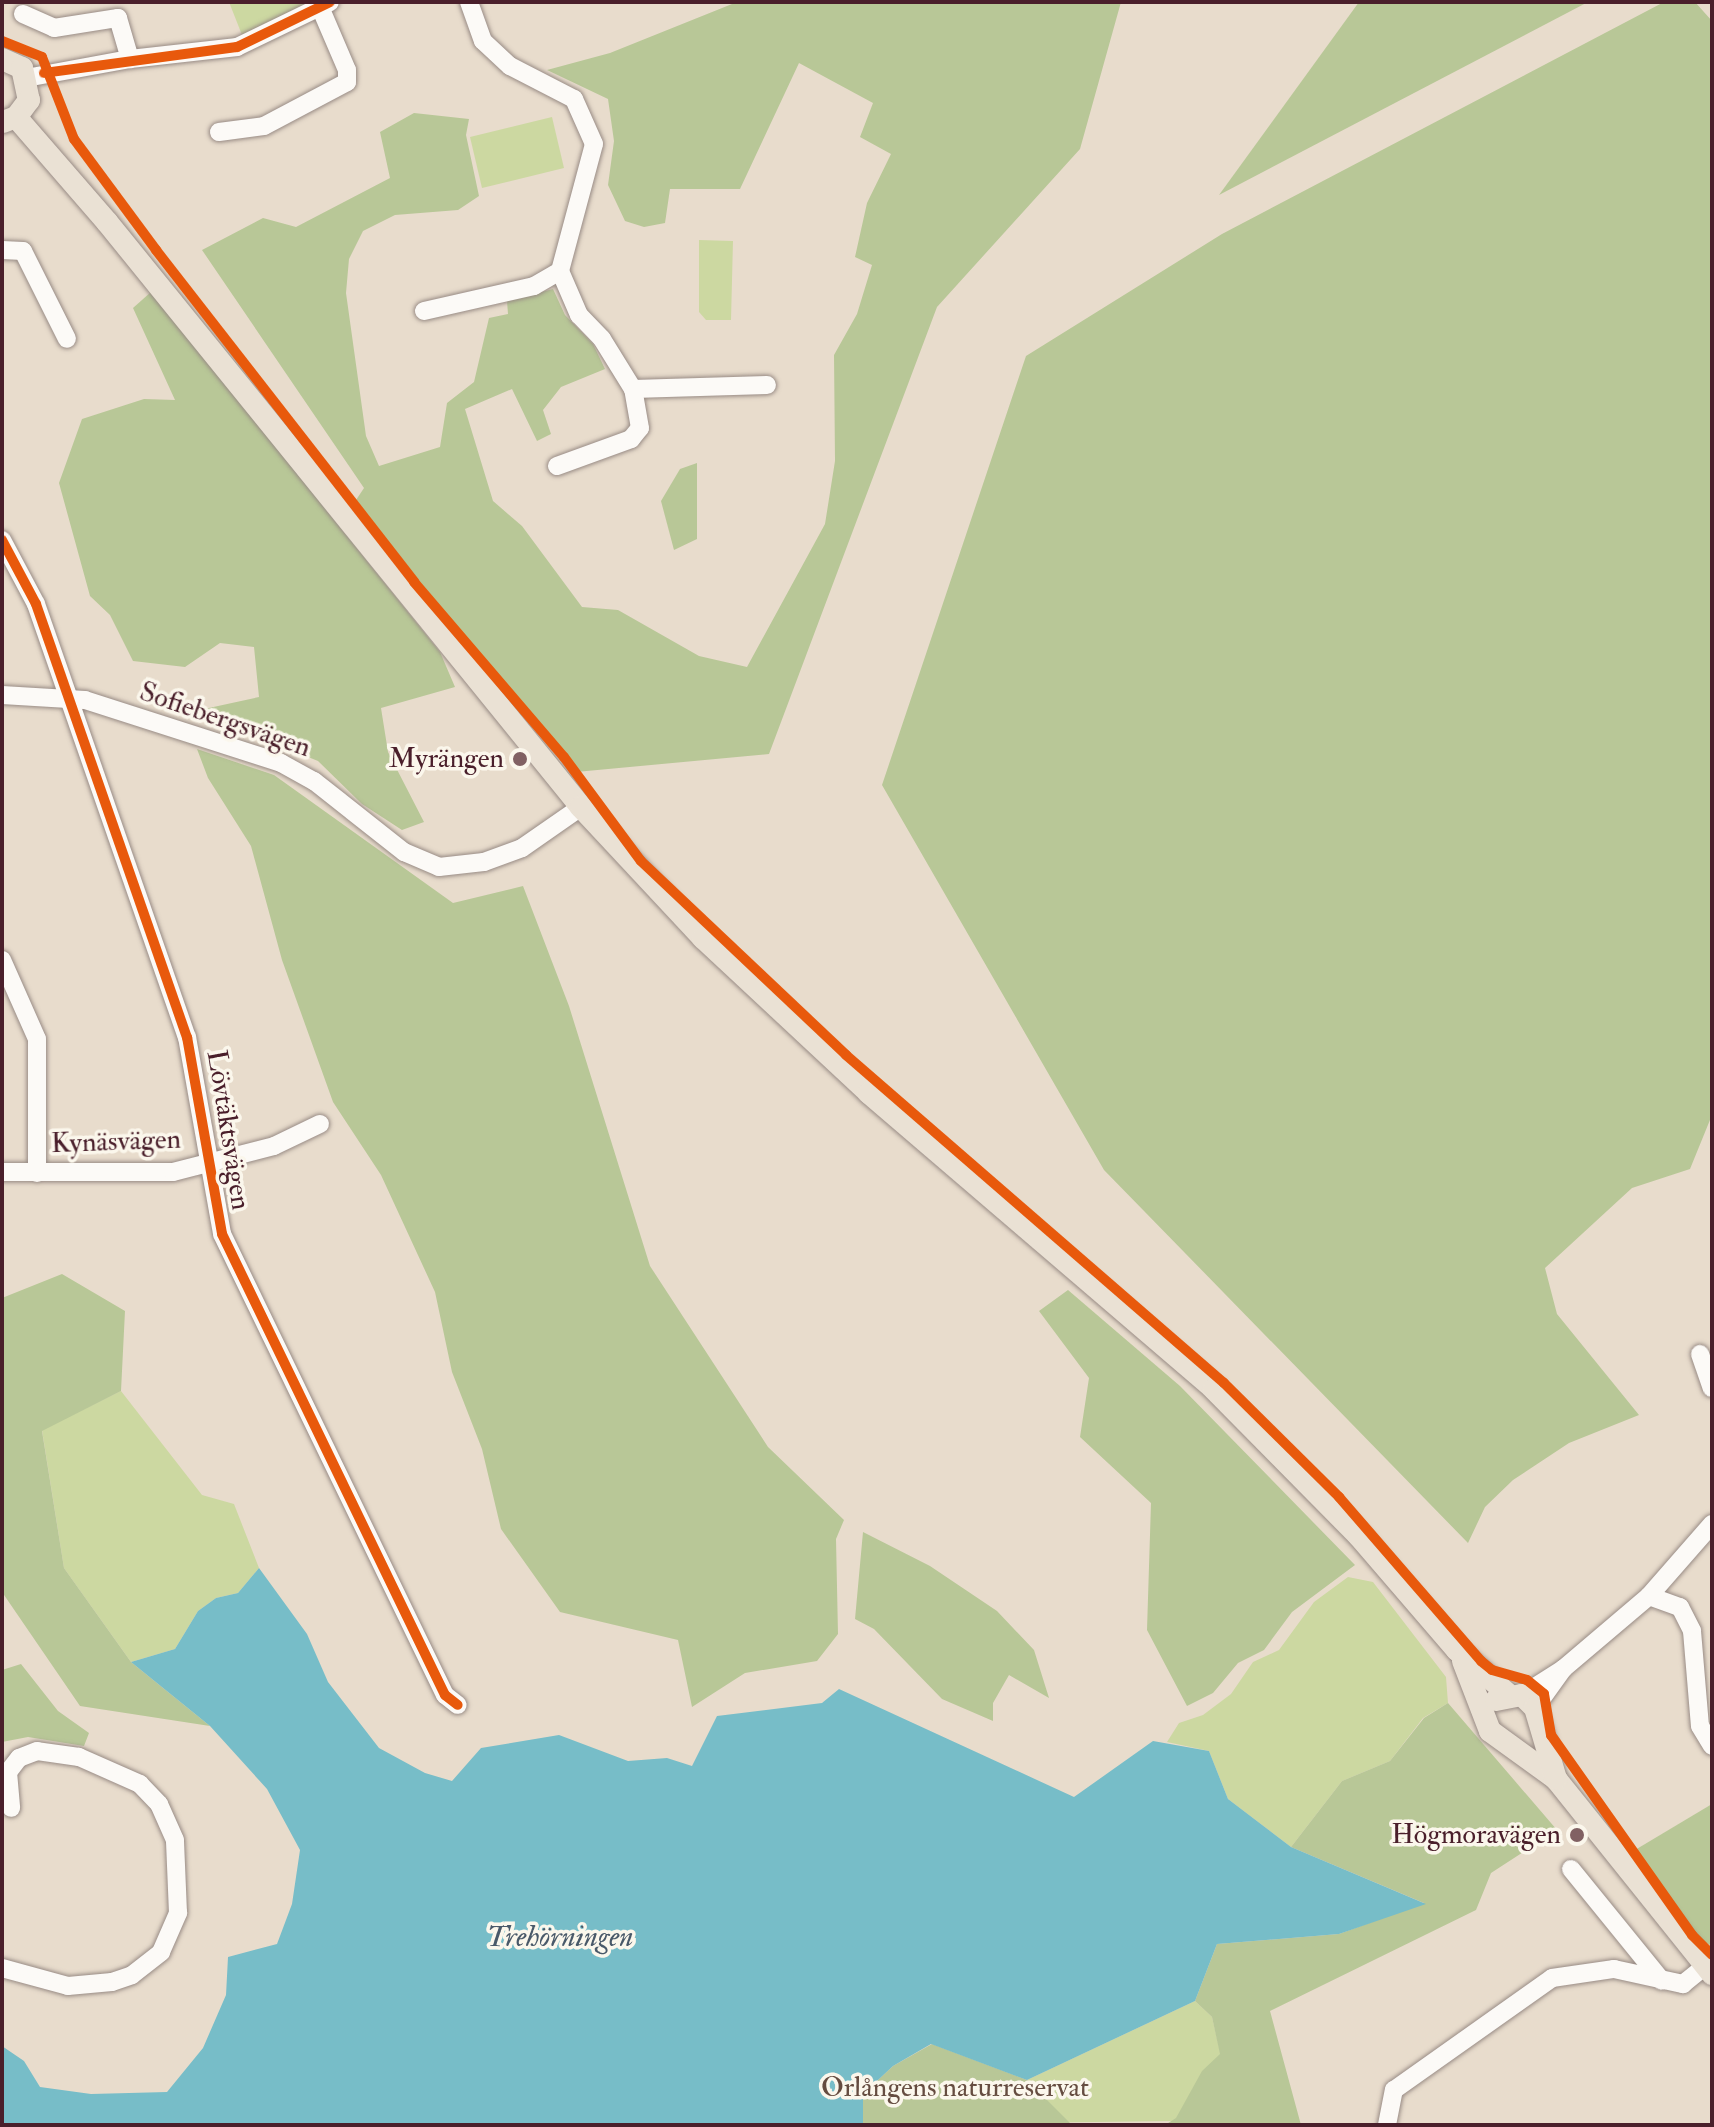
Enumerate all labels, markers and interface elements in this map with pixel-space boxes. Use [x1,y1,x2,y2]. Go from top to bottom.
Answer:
street label: Sofiebergsvägen [135,675,315,765]
place label: Myrängen [389,742,504,776]
marker: Myrängen [511,750,529,768]
street label: Lövtäktsvägen [199,1048,257,1212]
street label: Kynäsvägen [51,1123,181,1161]
place label: Högmoravägen [1391,1818,1561,1852]
marker: Högmoravägen [1568,1826,1586,1844]
water label: Trehörningen [487,1919,633,1955]
park label: Orlångens naturreservat [821,2071,1089,2105]

